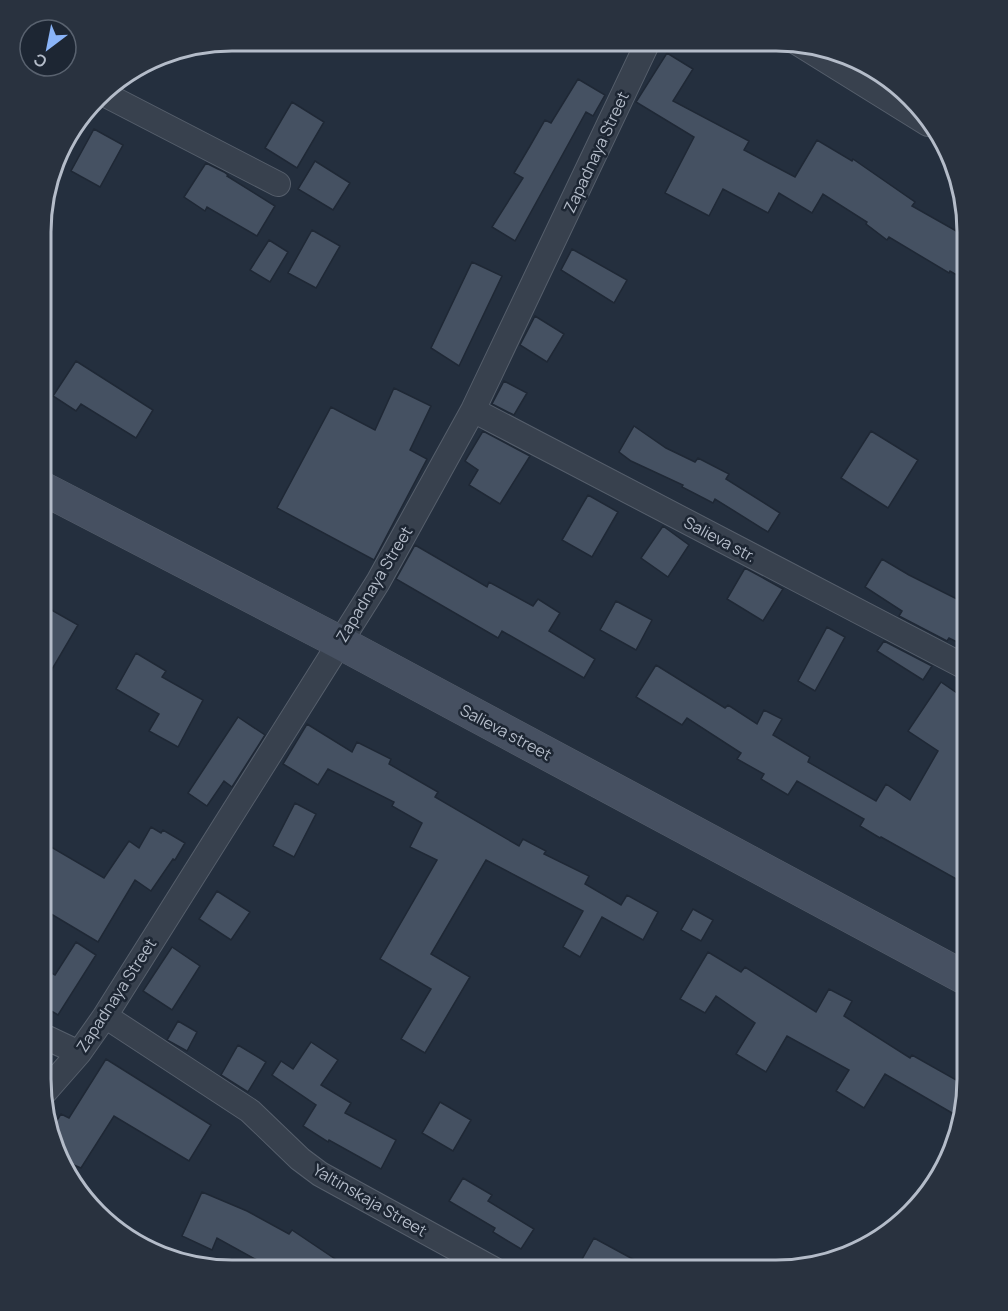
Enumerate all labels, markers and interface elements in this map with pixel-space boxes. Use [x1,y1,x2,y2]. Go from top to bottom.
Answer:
north arrow [18,18,78,78]
text: С [29,48,51,73]
street label: Zapadnaya Street [558,88,634,216]
street label: Salieva str. [680,511,760,567]
street label: Zapadnaya Street [331,522,417,646]
street label: Salieva street [456,699,556,765]
street label: Zapadnaya Street [71,934,161,1056]
street label: Yaltinskaja Street [309,1158,431,1242]

